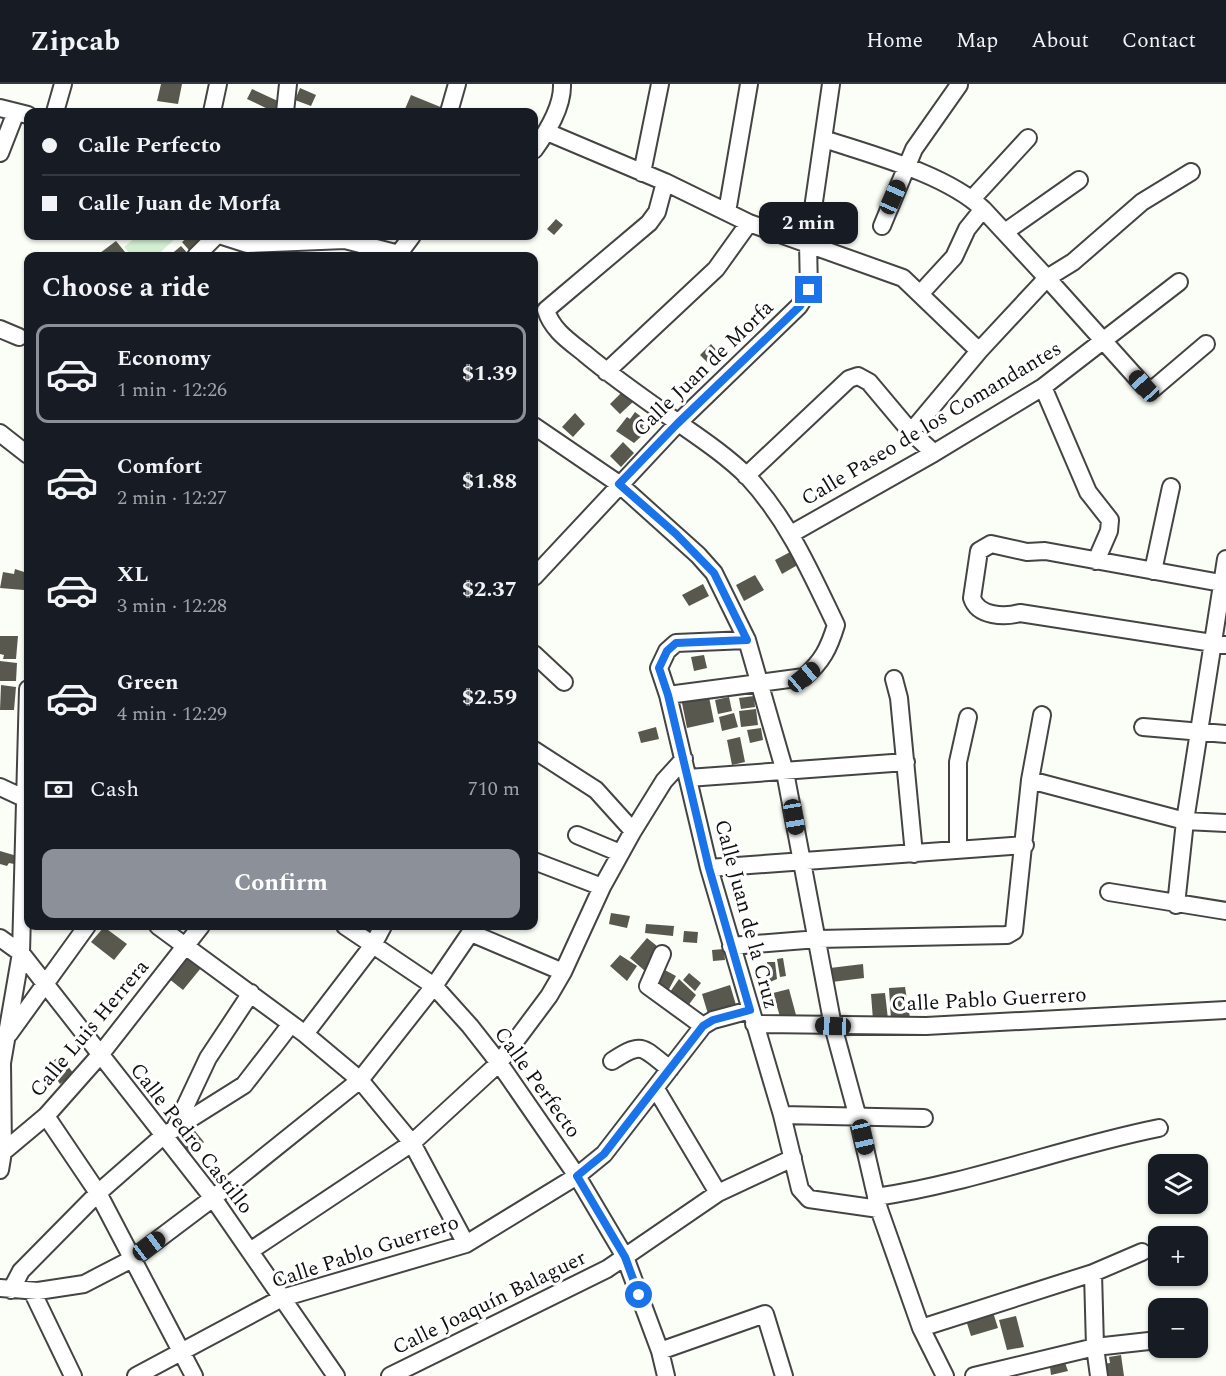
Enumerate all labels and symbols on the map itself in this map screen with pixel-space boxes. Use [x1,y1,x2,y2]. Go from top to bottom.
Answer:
car [877,177,909,217]
callout: 2 min [760,203,858,245]
route end [795,276,822,303]
street label: Calle Juan de Morfa [626,292,782,445]
street label: Calle Paseo de los Comandantes [795,333,1068,515]
car [1125,367,1163,405]
car [784,659,824,695]
car [782,798,806,836]
street label: Calle Juan de la Cruz [705,816,787,1013]
street label: Calle Luis Herrera [22,952,158,1105]
street label: Calle Pablo Guerrero [891,979,1087,1021]
car [815,1016,851,1036]
street label: Calle Perfecto [486,1020,589,1145]
street label: Calle Pedro Castillo [122,1056,261,1221]
car [850,1117,876,1157]
street label: Calle Pablo Guerrero [267,1207,463,1297]
car [129,1228,169,1264]
street label: Calle Joaquín Balaguer [387,1242,592,1364]
route start [625,1281,652,1308]

